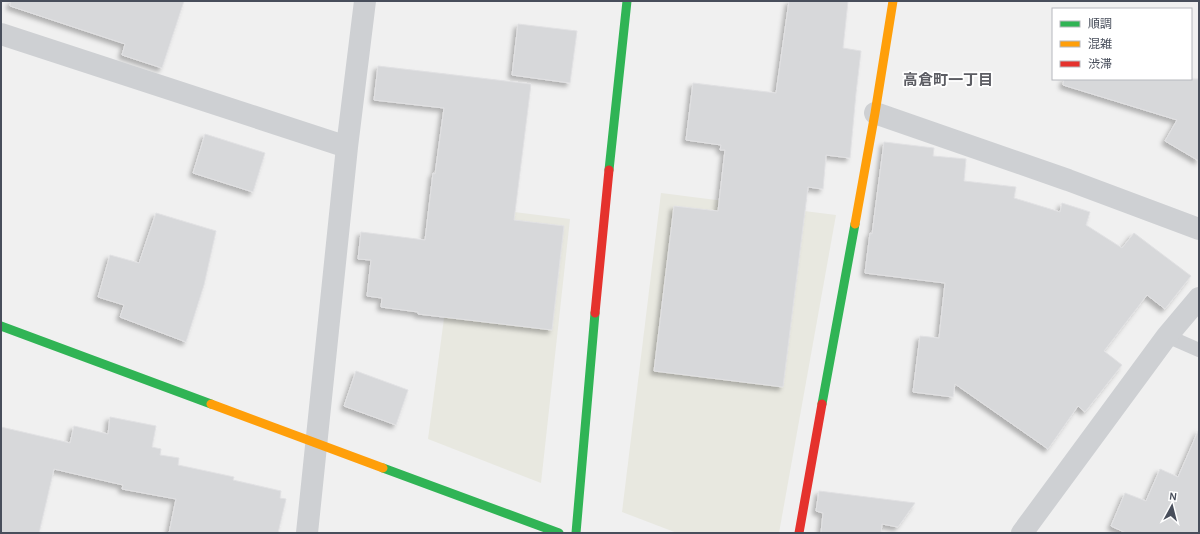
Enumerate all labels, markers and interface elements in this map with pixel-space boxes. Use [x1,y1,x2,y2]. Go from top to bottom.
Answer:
legend [1052,8,1192,80]
text: 順調 [1088,17,1112,31]
text: 混雑 [1088,37,1112,51]
text: 渋滞 [1088,57,1112,71]
district label: 高倉町一丁目 [903,71,993,89]
north arrow [1152,486,1192,526]
text: N [1168,490,1178,504]

